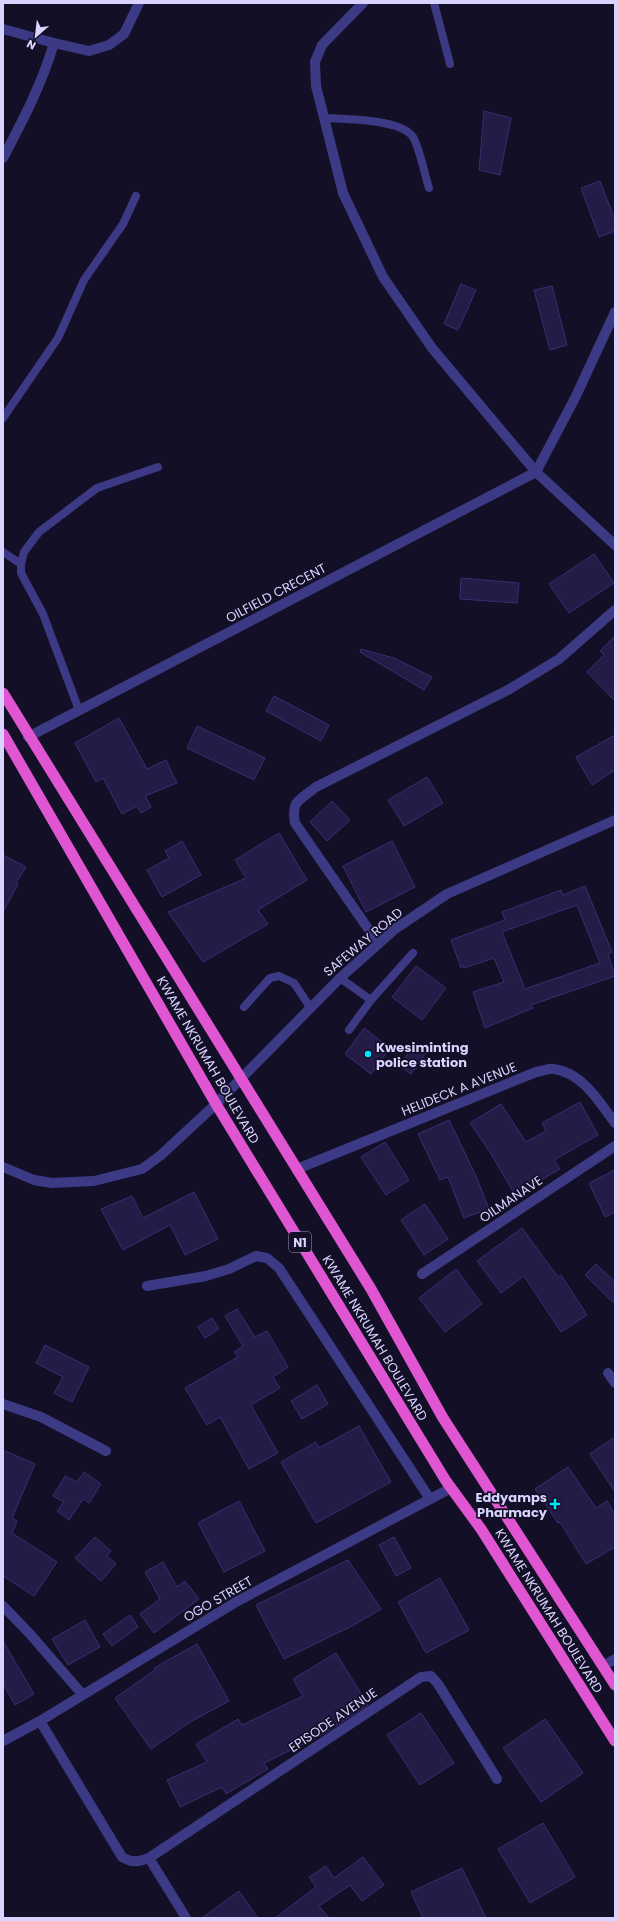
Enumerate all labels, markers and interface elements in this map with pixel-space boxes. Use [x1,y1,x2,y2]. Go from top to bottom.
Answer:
north arrow [16,16,56,56]
text: N [24,36,39,54]
street label: OILFIELD CRECENT [222,559,330,627]
street label: SAFEWAY ROAD [319,903,407,981]
street label: KWAME NKRUMAH BOULEVARD [152,973,264,1147]
place label: Kwesiminting police station [376,1038,469,1072]
marker: Kwesiminting police station [363,1049,373,1059]
street label: HELIDECK A AVENUE [399,1057,519,1121]
street label: OILMANAVE [476,1171,546,1227]
road number: N1 [289,1232,311,1252]
street label: KWAME NKRUMAH BOULEVARD [318,1251,432,1425]
place label: Eddyamps Pharmacy [475,1488,548,1522]
marker: Eddyamps Pharmacy [550,1499,560,1509]
street label: KWAME NKRUMAH BOULEVARD [490,1525,608,1697]
street label: OGO STREET [180,1572,256,1626]
street label: EPISODE AVENUE [285,1683,381,1757]

